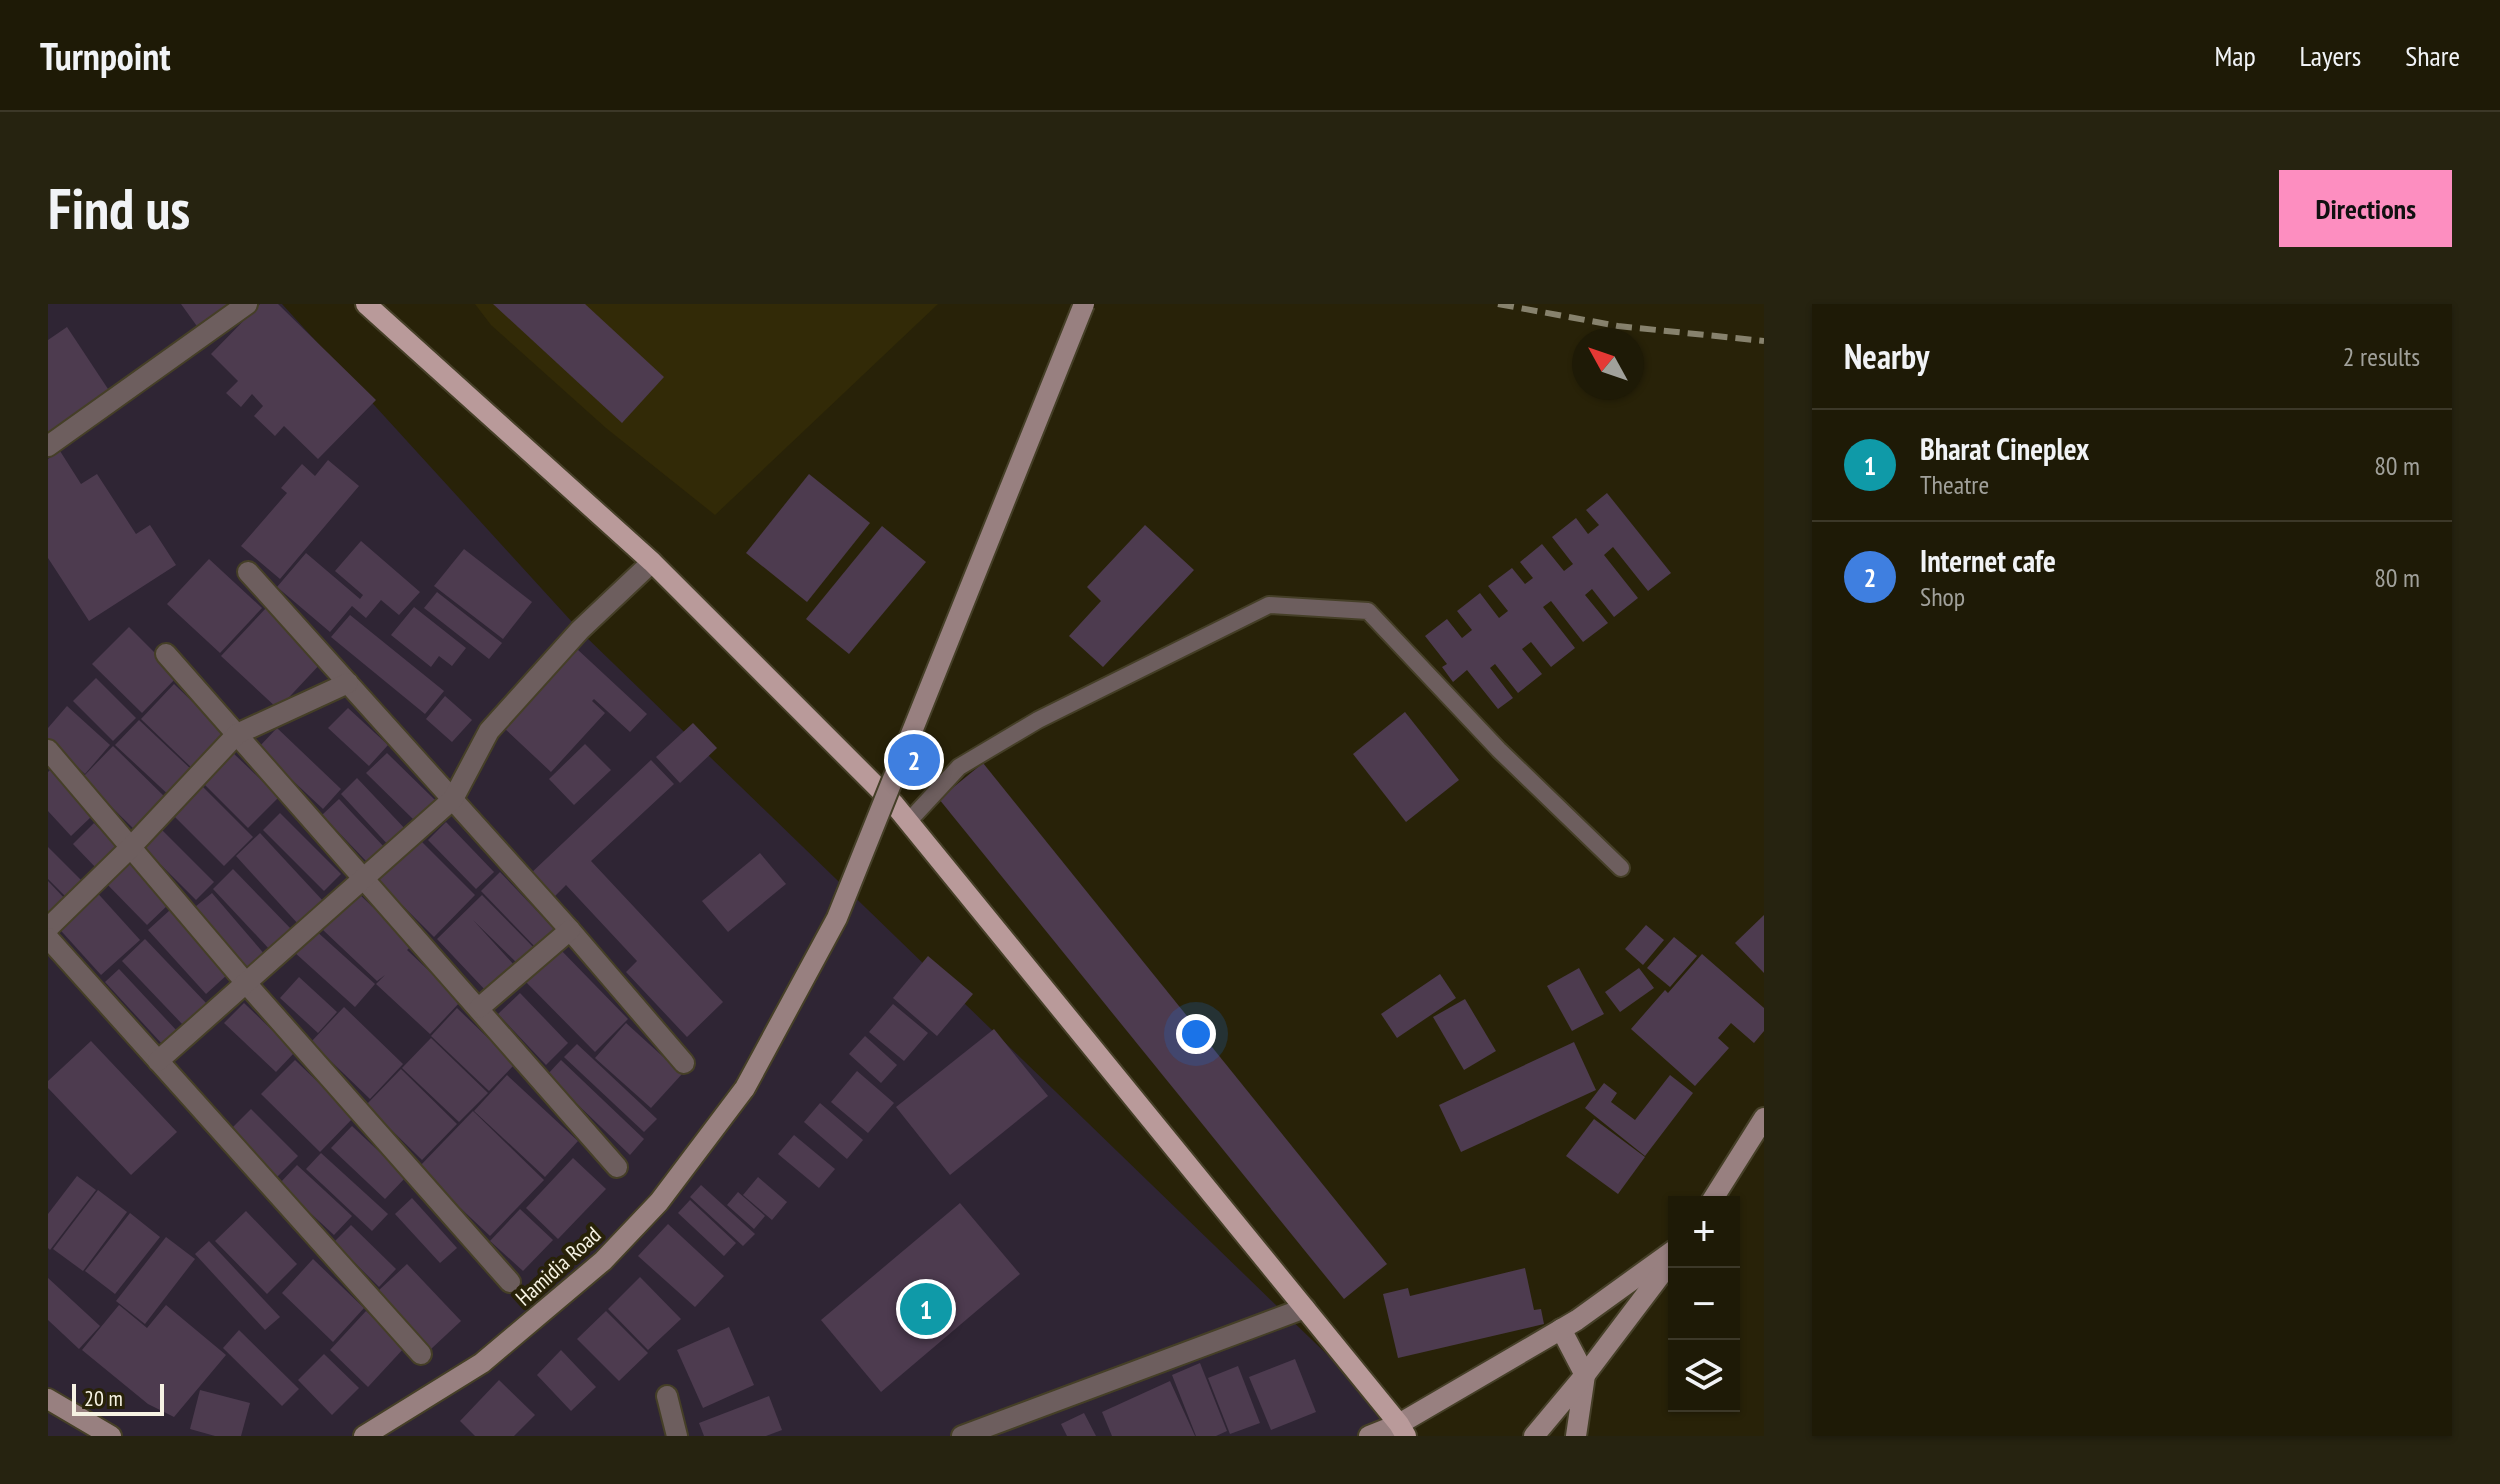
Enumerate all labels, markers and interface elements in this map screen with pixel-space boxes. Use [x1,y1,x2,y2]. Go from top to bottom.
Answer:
text: Turnpoint [40,31,170,80]
text: Map [2214,37,2256,74]
text: Layers [2300,37,2361,74]
text: Share [2405,37,2460,74]
button: Directions [2279,170,2452,247]
text: Find us [48,172,190,244]
north arrow [1572,328,1644,400]
text: Nearby [1844,334,1929,378]
text: 2 results [2343,340,2420,373]
text: Bharat Cineplex [1920,429,2089,468]
text: 1 [1864,449,1876,482]
text: 80 m [2374,449,2420,482]
text: Theatre [1920,468,1989,501]
text: Internet cafe [1920,541,2056,580]
text: 2 [1864,561,1876,594]
text: 80 m [2374,561,2420,594]
text: Shop [1920,580,1965,613]
pin: 2 [888,730,940,790]
your location [1176,1014,1216,1054]
map controls [1668,1196,1740,1412]
button: + [1668,1196,1740,1268]
street label: Hamidia Road [510,1220,606,1312]
button: − [1668,1268,1740,1340]
pin: 1 [900,1279,952,1339]
button: layers [1668,1340,1740,1412]
scale bar [72,1380,164,1416]
text: 20 m [84,1384,123,1412]

